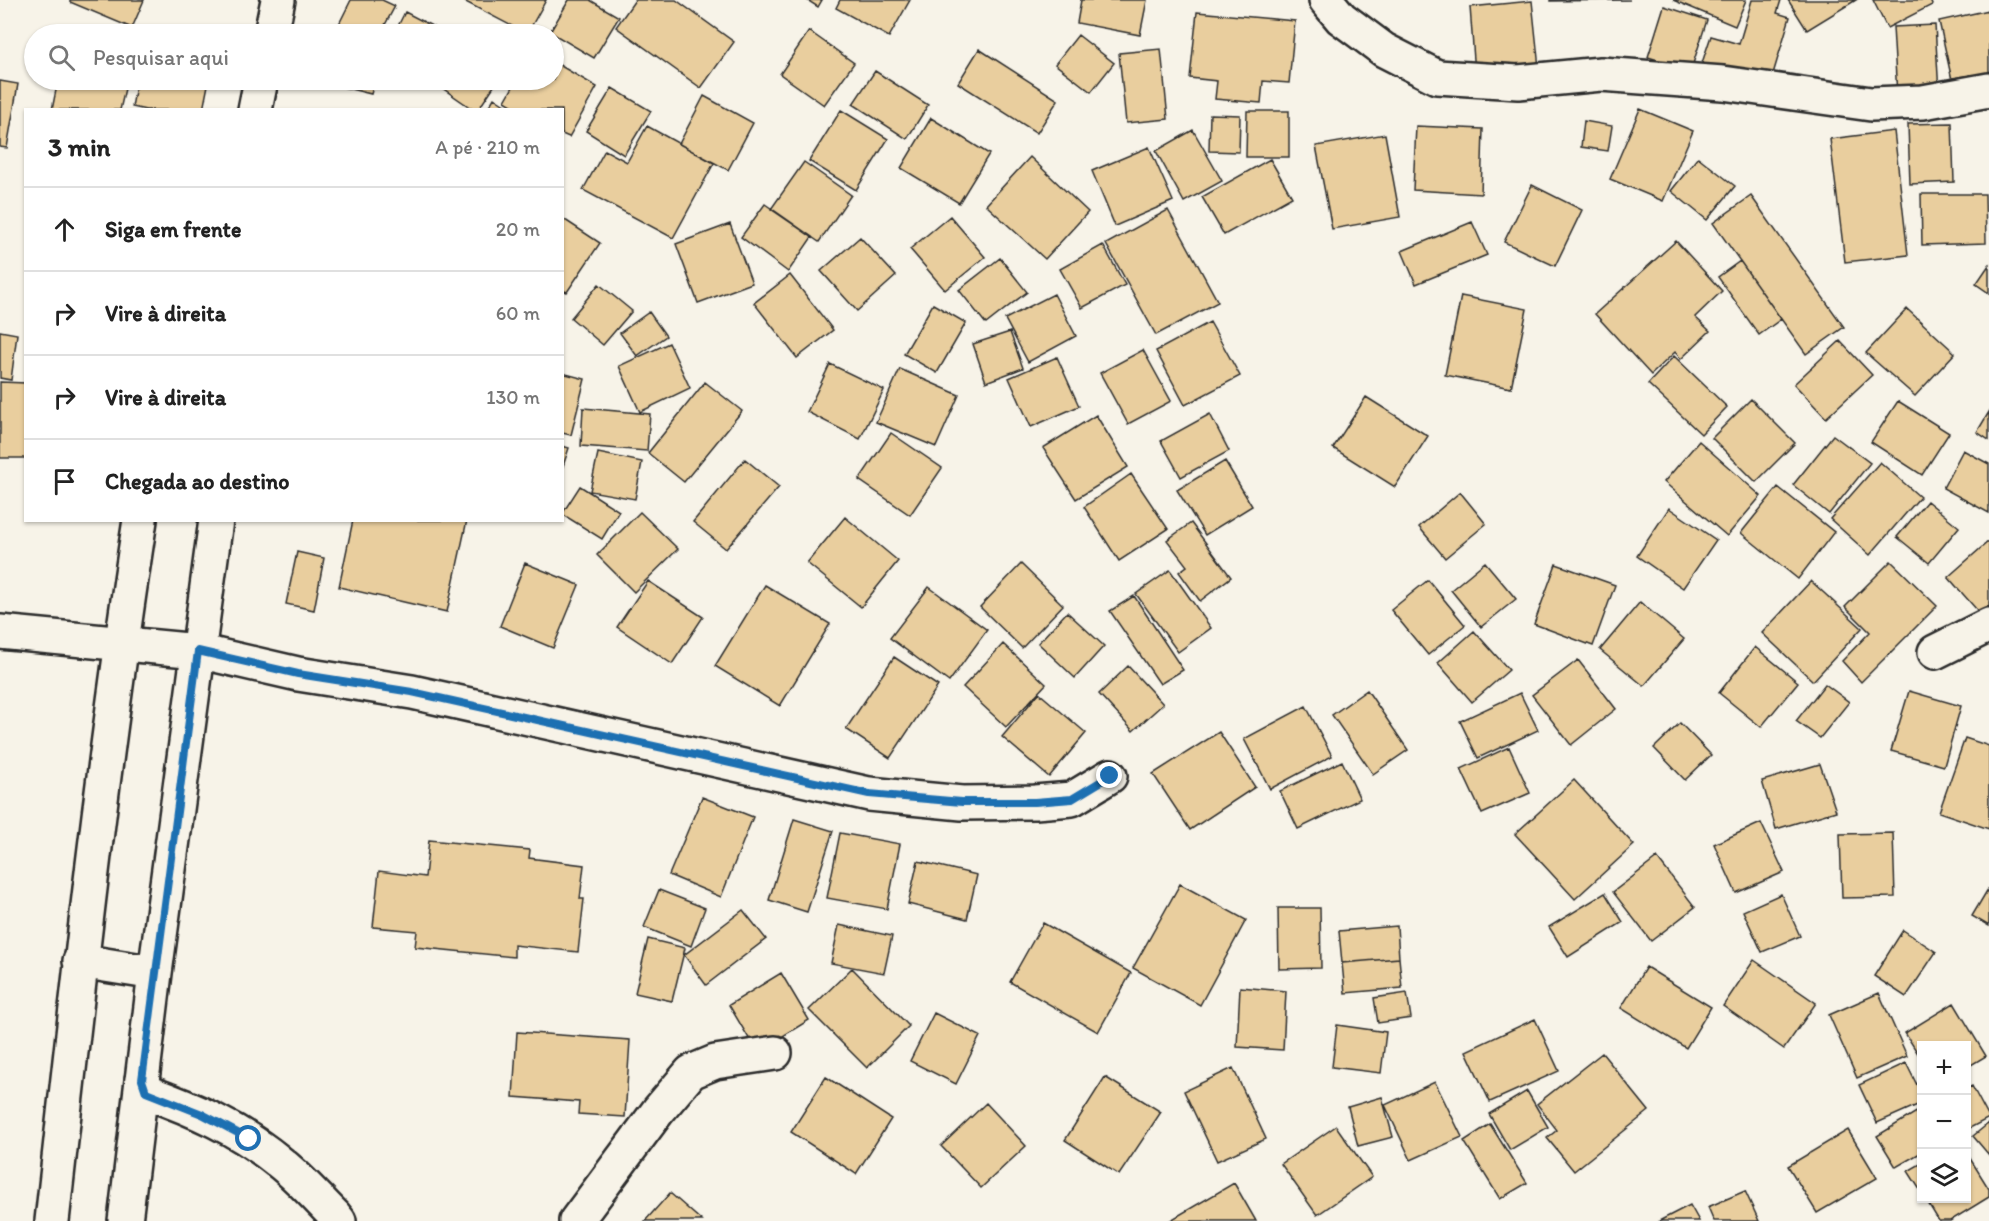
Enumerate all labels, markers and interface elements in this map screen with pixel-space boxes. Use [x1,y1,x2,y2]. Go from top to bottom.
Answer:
search box [24,24,564,90]
icon: search [45,41,78,74]
text: Pesquisar aqui [93,44,229,71]
text: 3 min [48,131,110,163]
text: A pé · 210 m [435,135,540,159]
icon: ahead [48,213,81,246]
text: Siga em frente [105,216,241,243]
text: 20 m [496,217,540,241]
icon: right [48,297,81,330]
text: Vire à direita [105,300,226,327]
text: 60 m [496,301,540,325]
icon: right [48,381,81,414]
text: Vire à direita [105,384,226,411]
text: 130 m [486,385,540,409]
icon: arrive [48,465,81,498]
text: Chegada ao destino [105,468,289,495]
route end [1096,762,1122,788]
map controls [1917,1041,1971,1203]
button: + [1917,1041,1971,1095]
button: − [1917,1095,1971,1149]
route start [235,1125,261,1151]
button: layers [1917,1149,1971,1203]

